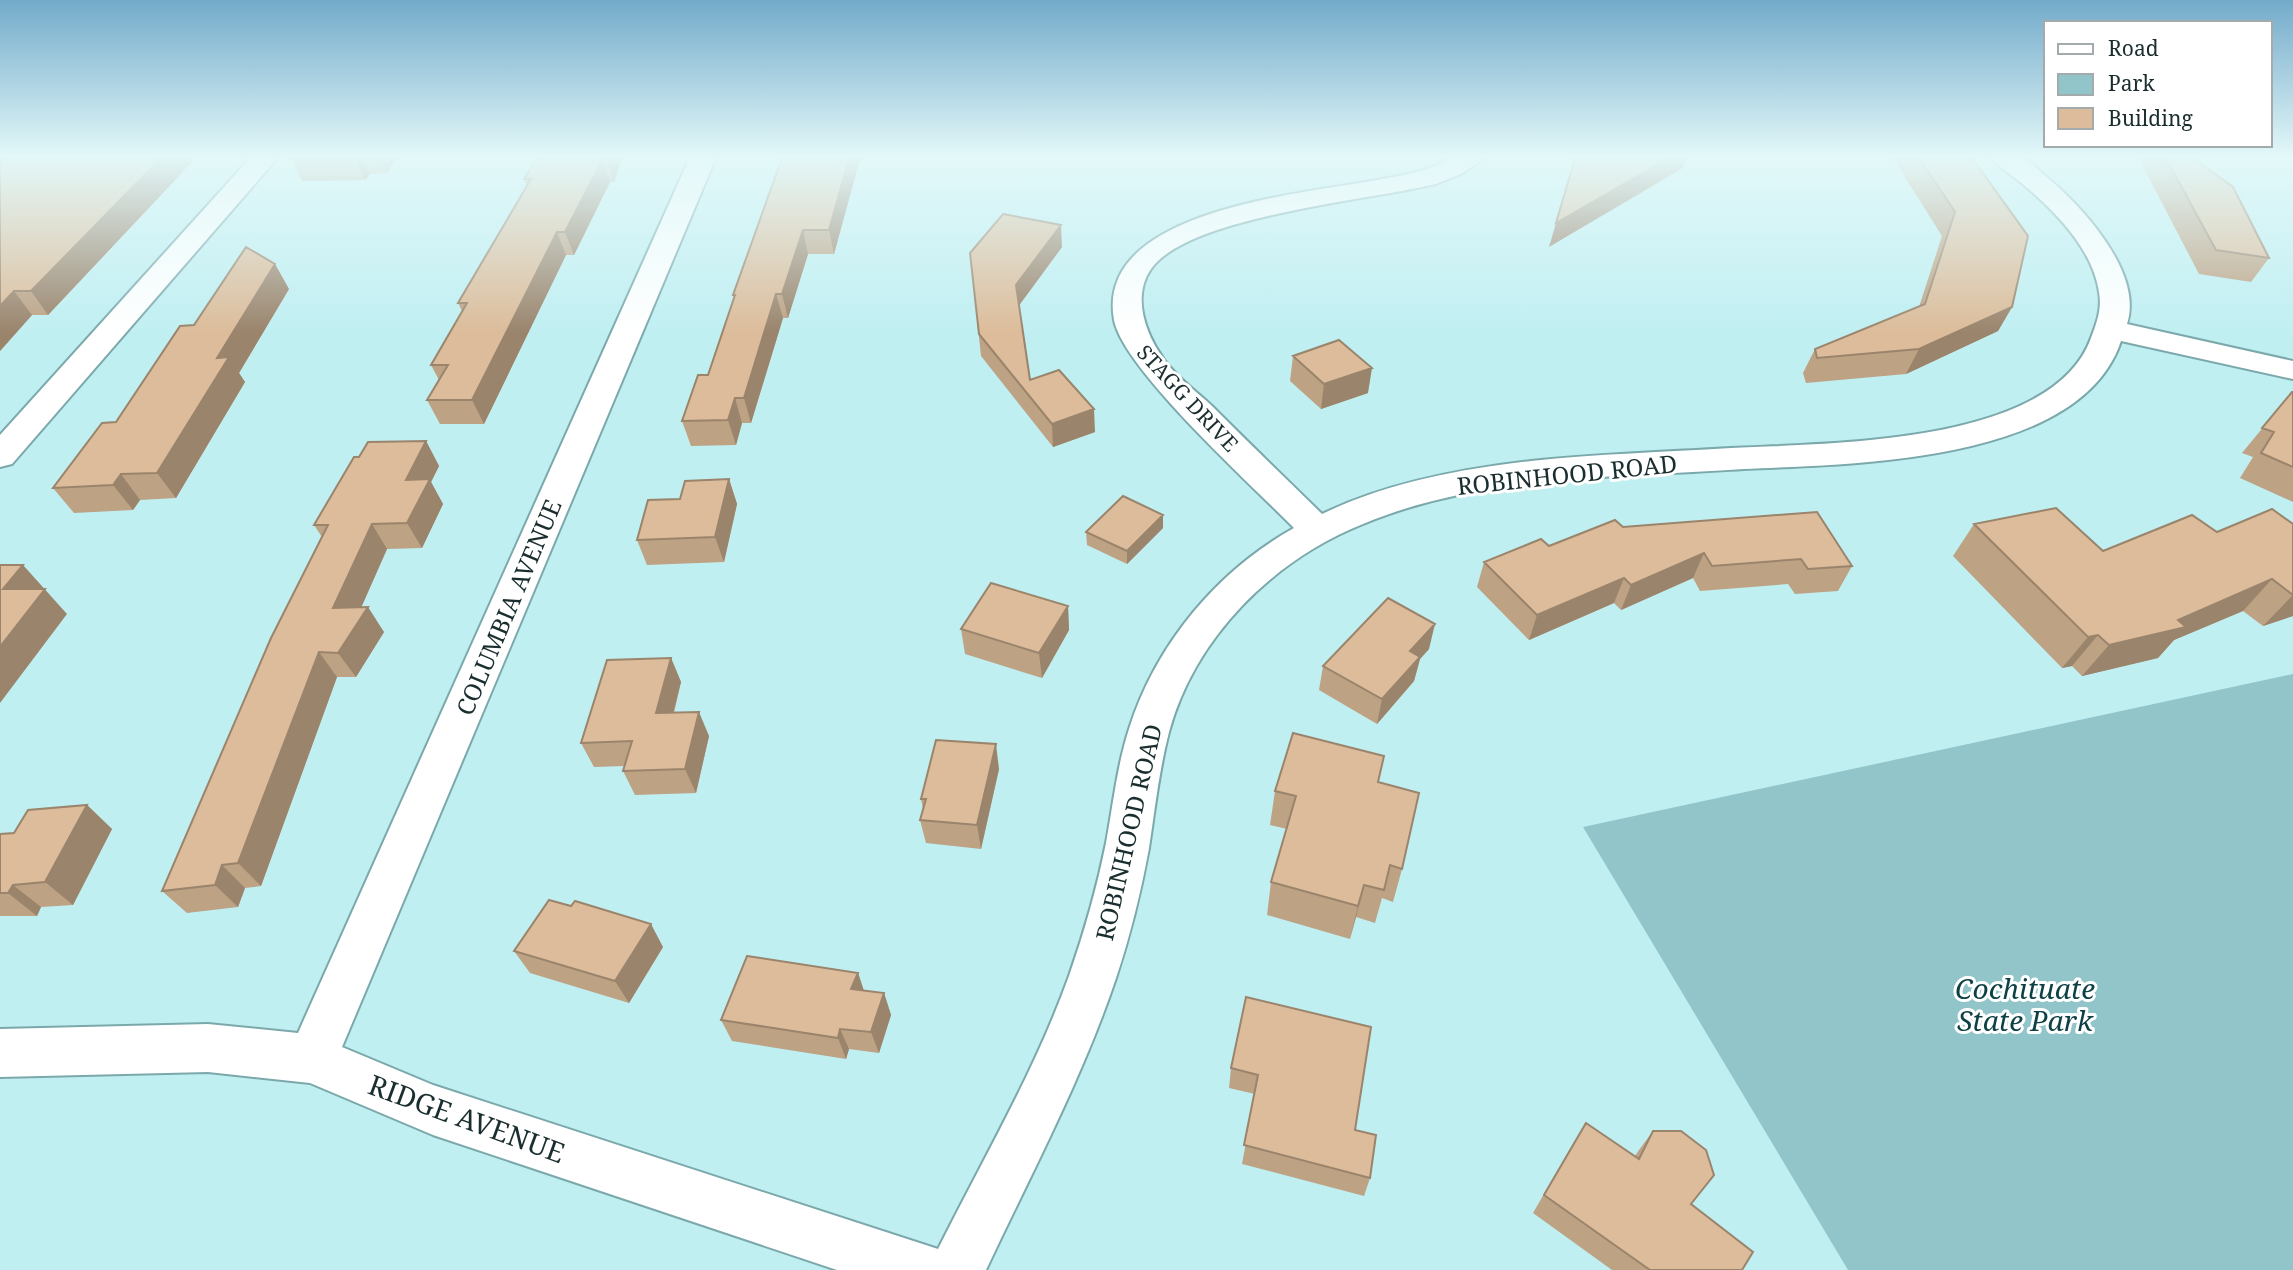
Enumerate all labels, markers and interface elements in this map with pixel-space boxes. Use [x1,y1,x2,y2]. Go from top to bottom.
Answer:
legend [2044,21,2272,147]
text: Road [2108,34,2159,62]
text: Park [2108,69,2155,97]
text: Building [2108,104,2193,132]
street label: STAGG DRIVE [1131,339,1245,457]
street label: ROBINHOOD ROAD [1455,446,1679,502]
street label: COLUMBIA AVENUE [448,494,568,720]
street label: ROBINHOOD ROAD [1087,721,1169,943]
park label: Cochituate State Park [1955,969,2095,1039]
street label: RIDGE AVENUE [364,1065,570,1171]

